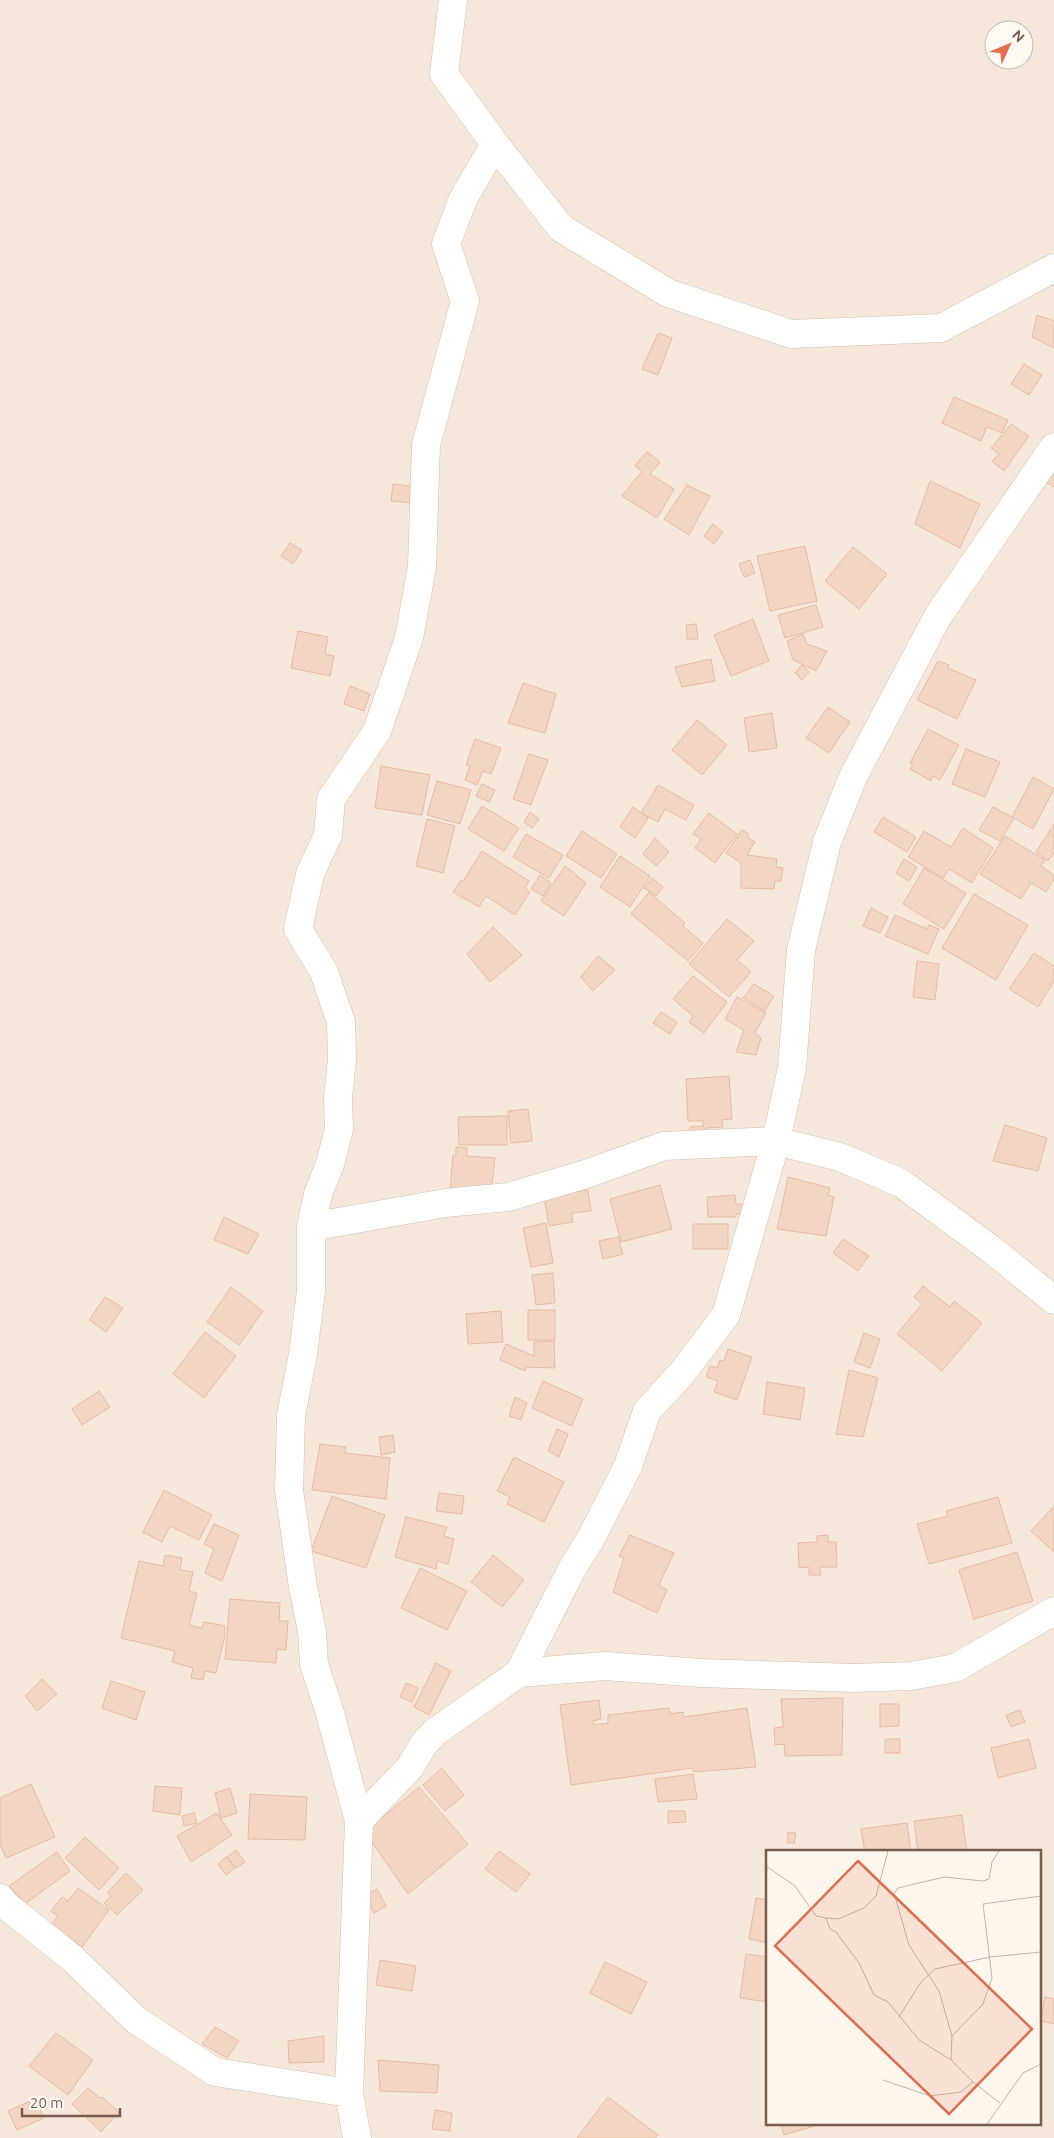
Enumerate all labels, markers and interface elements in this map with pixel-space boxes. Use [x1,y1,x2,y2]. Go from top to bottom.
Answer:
north arrow [984,20,1034,70]
text: N [1009,27,1028,45]
inset map [766,1850,1042,2126]
scale bar [22,2086,120,2118]
text: 20 m [30,2094,63,2111]

